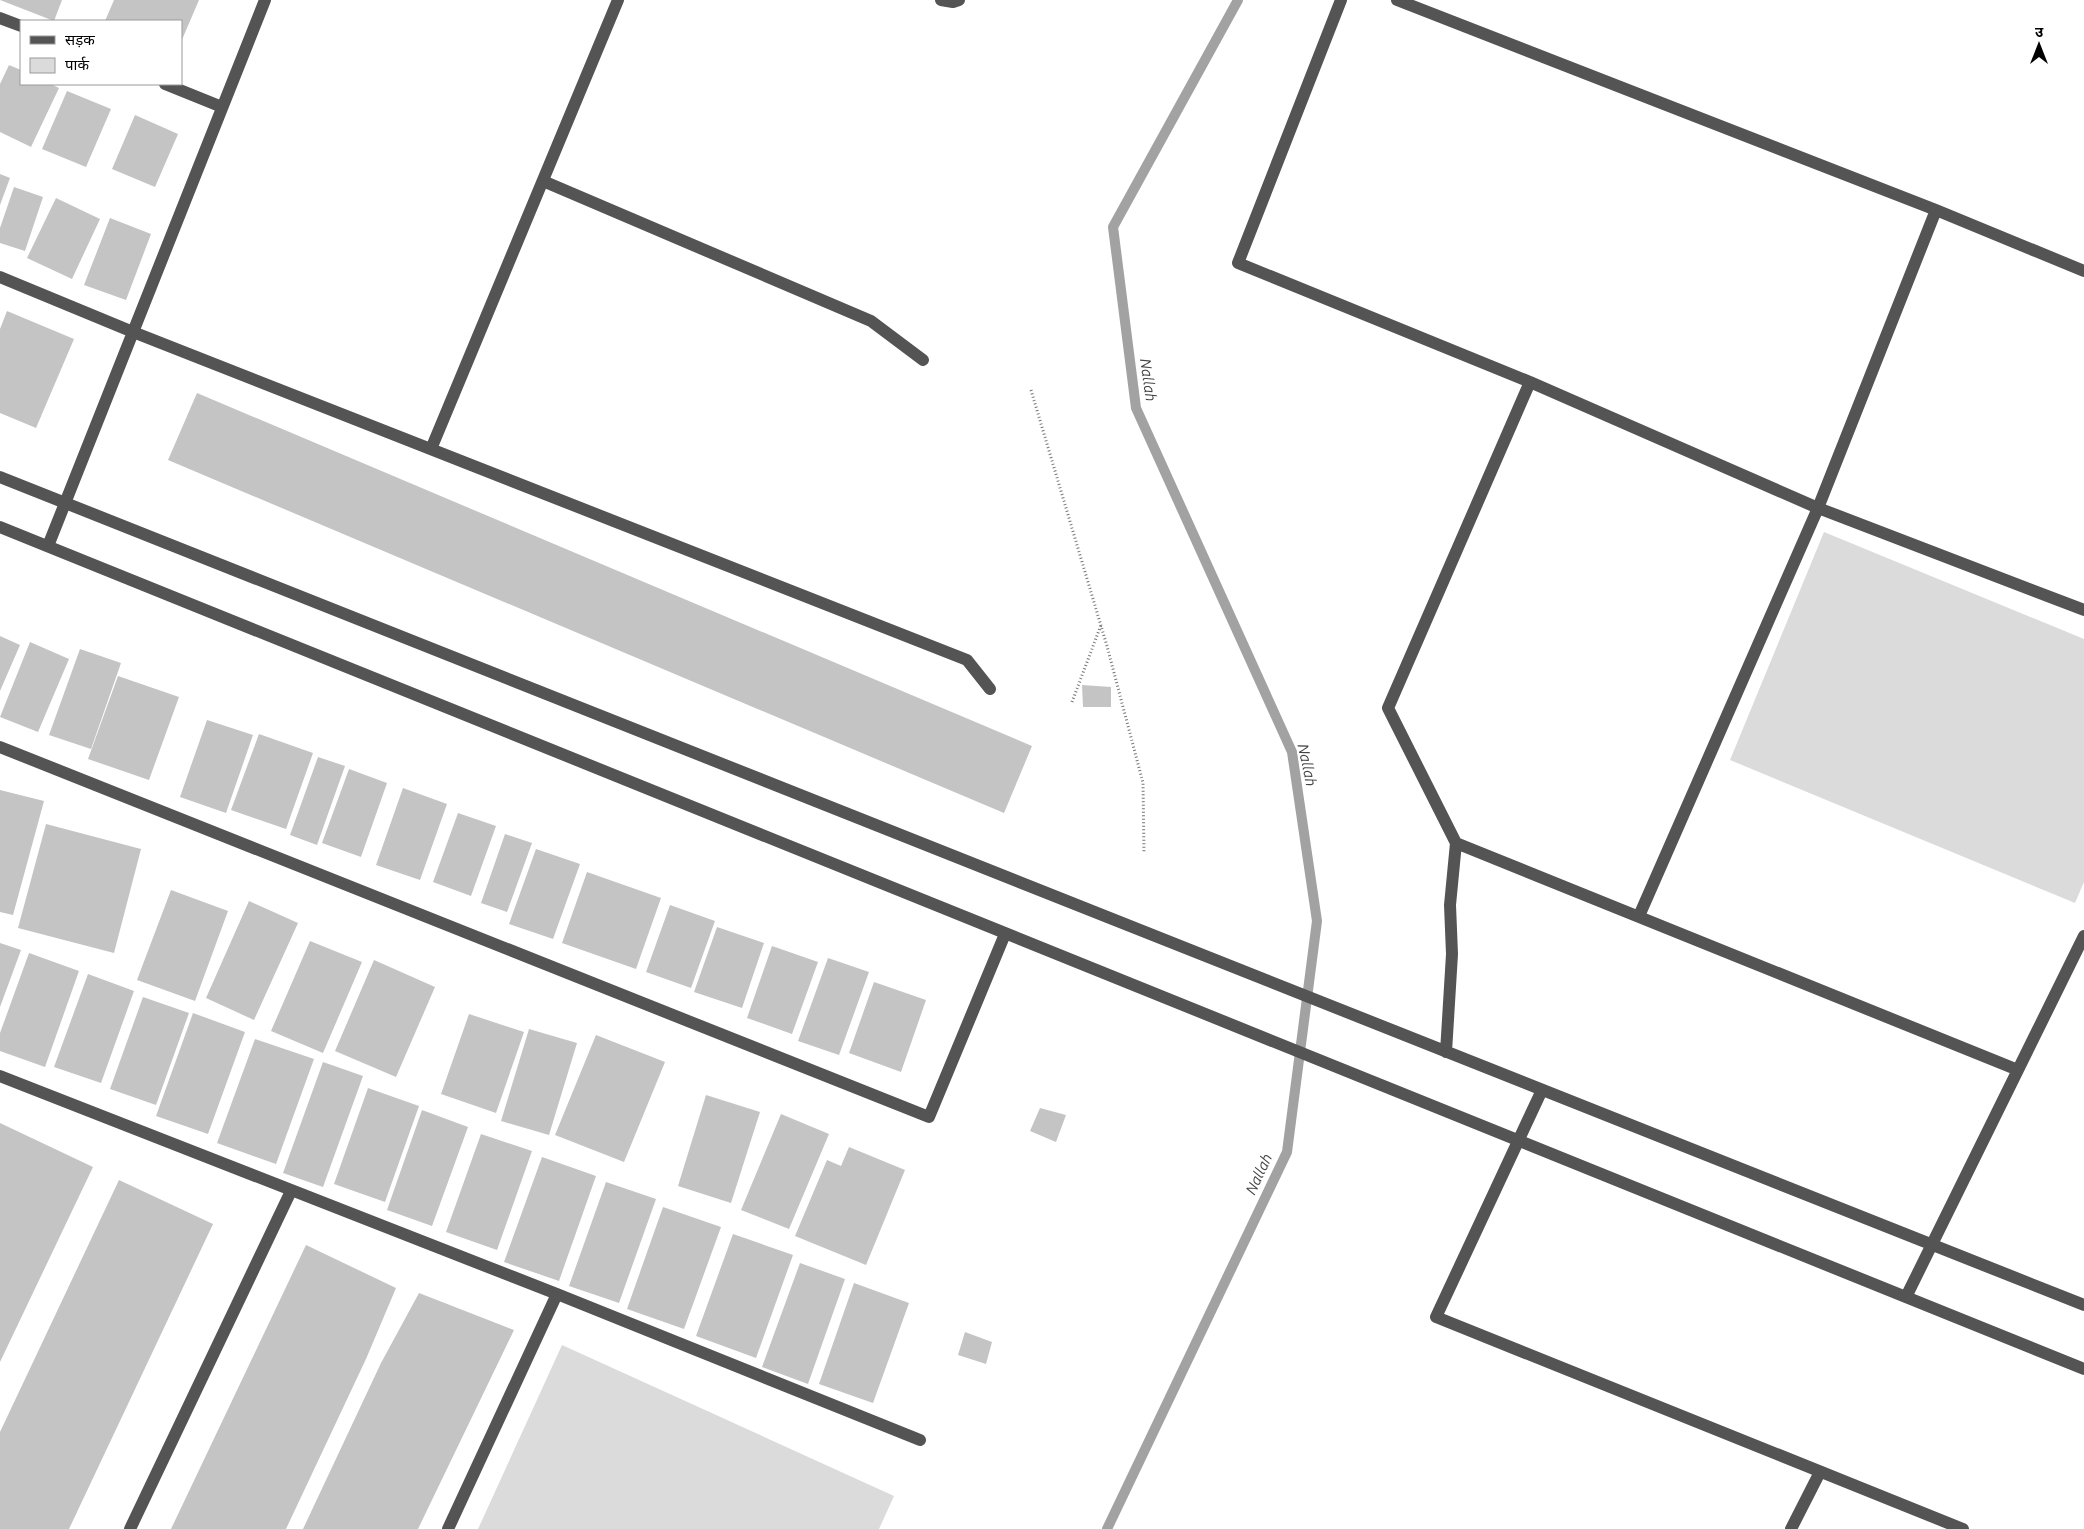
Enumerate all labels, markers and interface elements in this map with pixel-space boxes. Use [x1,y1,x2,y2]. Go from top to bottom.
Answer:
legend [20,20,182,85]
north arrow [2014,20,2064,70]
text: उ [2035,24,2044,40]
text: सड़क [65,31,95,48]
text: पार्क [65,56,89,73]
water label: Nallah [1137,357,1160,402]
water label: Nallah [1295,742,1320,788]
water label: Nallah [1242,1151,1275,1197]

